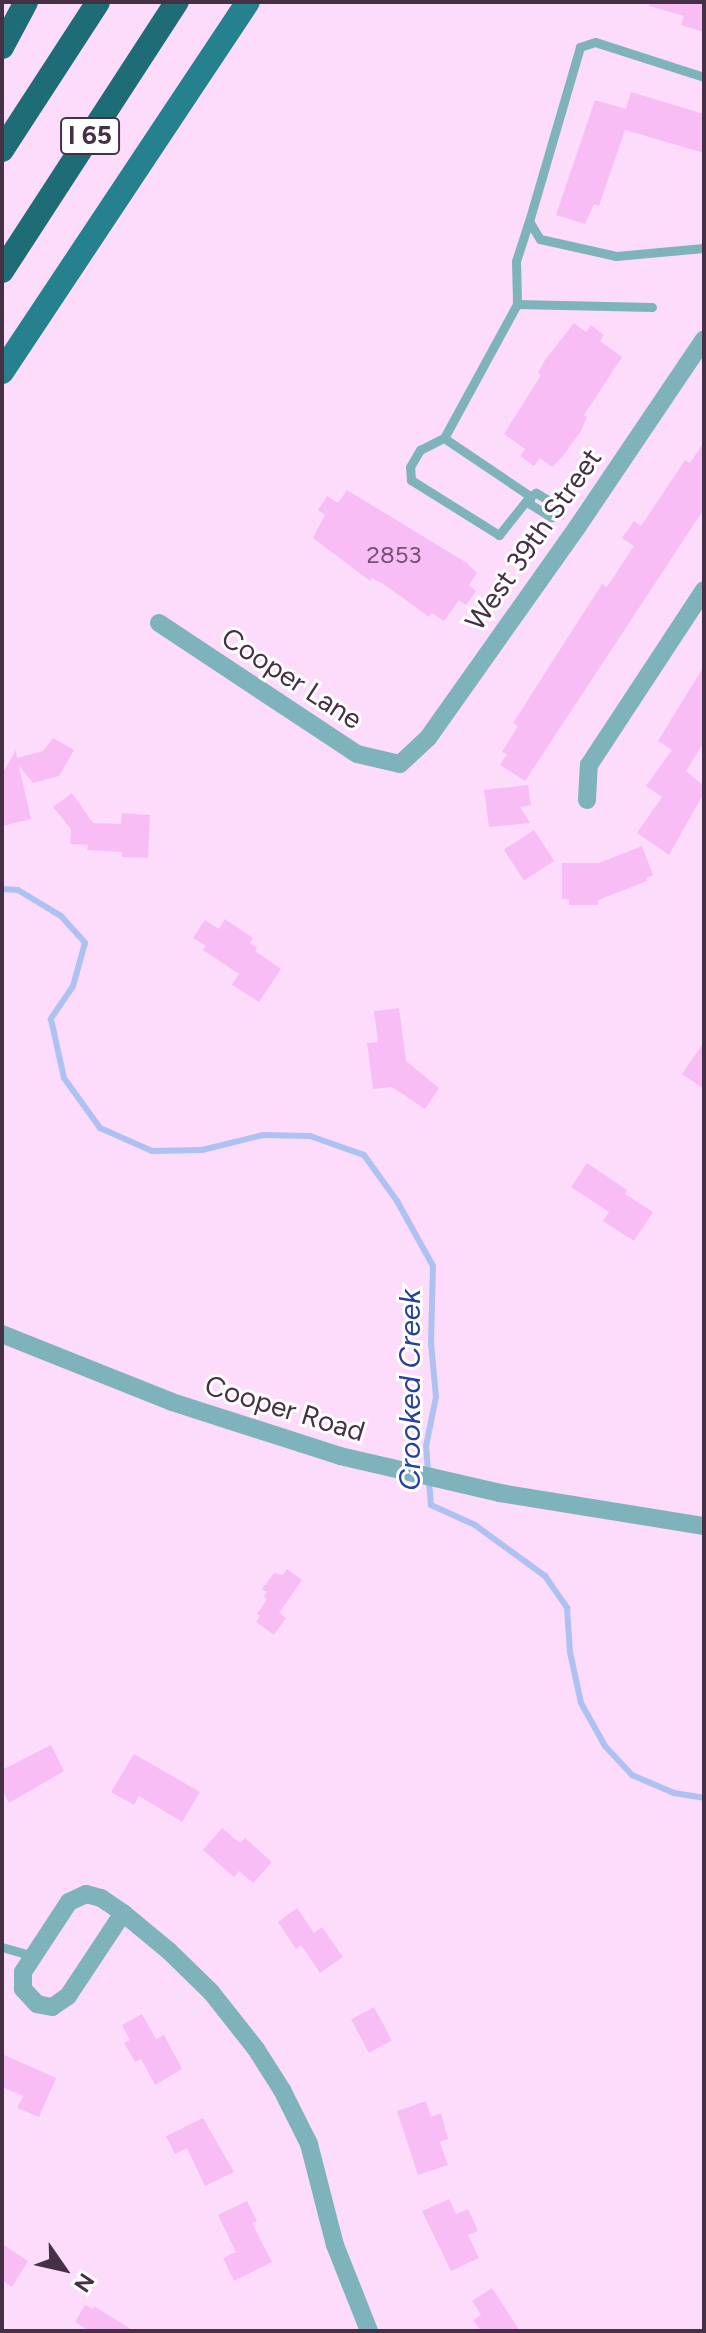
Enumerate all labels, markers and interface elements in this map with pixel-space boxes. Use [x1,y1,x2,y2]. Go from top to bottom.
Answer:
road number: I 65 [60,114,120,158]
street label: West 39th Street [458,442,608,636]
house number: 2853 [366,541,422,569]
street label: Cooper Lane [215,620,369,736]
water label: Crooked Creek [392,1289,428,1491]
street label: Cooper Road [201,1368,369,1448]
north arrow [24,2229,104,2309]
text: N [68,2268,100,2297]

